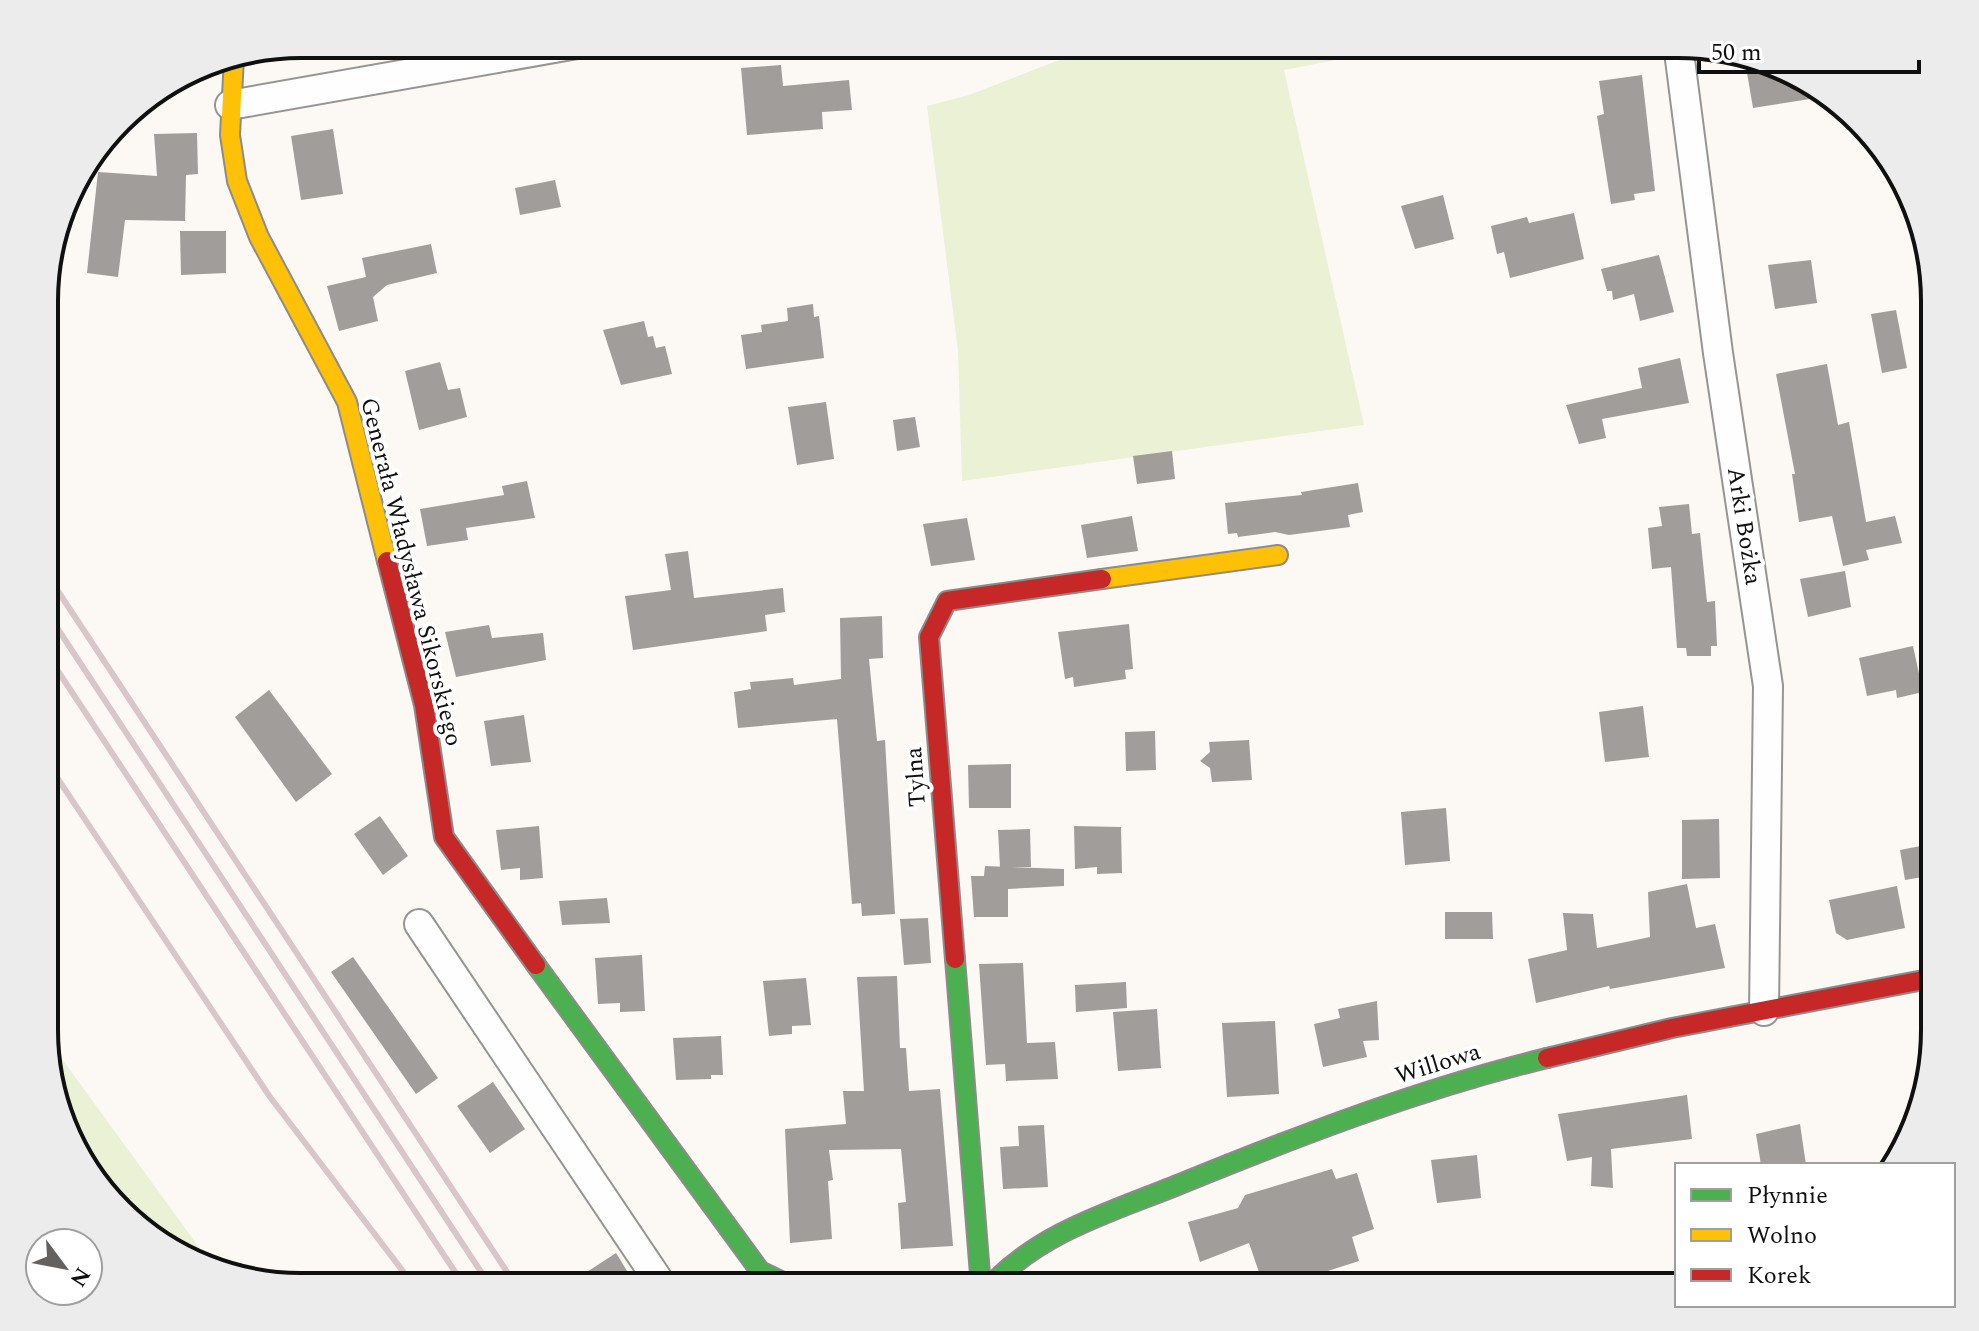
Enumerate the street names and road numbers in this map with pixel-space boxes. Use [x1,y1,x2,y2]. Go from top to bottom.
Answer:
street label: Generała Władysława Sikorskiego [350,394,472,750]
street label: Arki Bożka [1717,465,1771,588]
street label: Tylna [896,745,936,808]
street label: Willowa [1391,1034,1485,1094]

